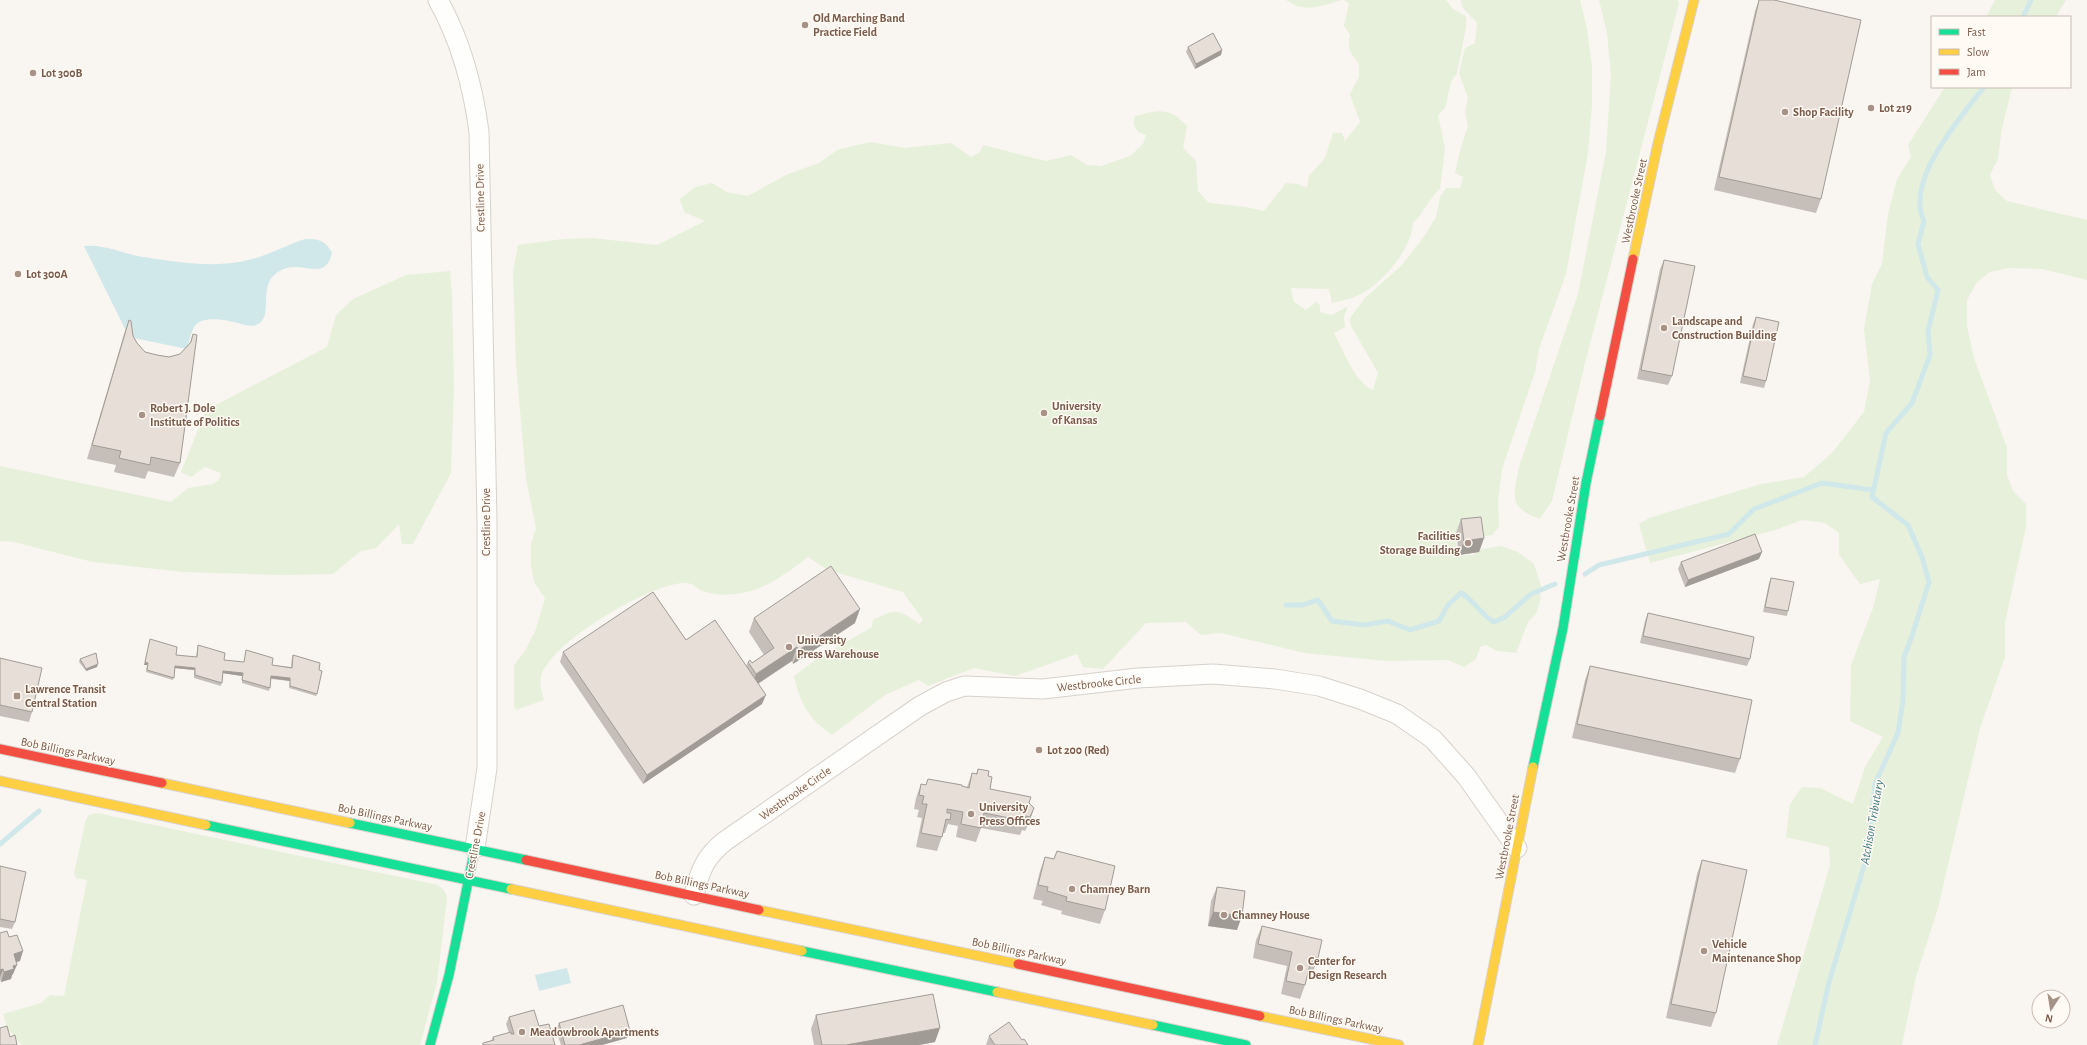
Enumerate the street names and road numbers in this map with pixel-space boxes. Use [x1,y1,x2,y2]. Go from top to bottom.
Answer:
street label: Westbrooke Street [1619,157,1649,245]
street label: Crestline Drive [473,164,487,232]
street label: Westbrooke Street [1555,475,1581,563]
street label: Crestline Drive [480,488,492,556]
street label: Westbrooke Circle [1056,673,1142,693]
street label: Bob Billings Parkway [20,735,116,768]
street label: Westbrooke Circle [757,764,833,822]
street label: Westbrooke Street [1493,793,1521,881]
street label: Bob Billings Parkway [337,801,433,834]
street label: Crestline Drive [463,810,487,880]
street label: Bob Billings Parkway [654,868,750,901]
street label: Bob Billings Parkway [971,935,1067,968]
street label: Bob Billings Parkway [1288,1003,1384,1036]

